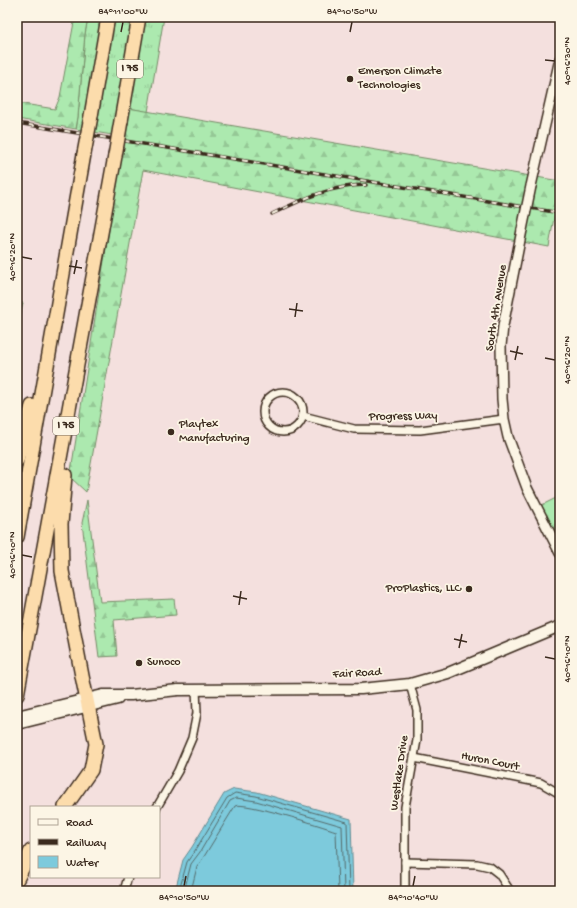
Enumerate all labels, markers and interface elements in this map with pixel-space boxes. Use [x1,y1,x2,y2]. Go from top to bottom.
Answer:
text: 84°11'00"W [98,6,148,18]
text: 84°10'50"W [327,6,378,18]
text: 40°16'30"N [562,36,574,85]
road number: I 75 [117,60,143,78]
place label: Emerson Climate Technologies [357,65,442,93]
marker: Emerson Climate Technologies [345,74,355,84]
text: 40°16'20"N [7,233,19,281]
street label: South 4th Avenue [483,263,511,352]
text: 40°16'20"N [562,336,574,384]
street label: Progress Way [367,409,438,425]
road number: I 75 [53,417,79,435]
place label: Playtex Manufacturing [178,418,250,446]
marker: Playtex Manufacturing [166,427,176,437]
text: 40°16'10"N [7,531,19,578]
place label: ProPlastics, LLC [385,582,462,596]
marker: ProPlastics, LLC [464,584,474,594]
text: 40°16'10"N [562,635,574,682]
place label: Sunoco [147,656,180,670]
marker: Sunoco [134,658,144,668]
street label: Fair Road [331,666,383,682]
street label: Westlake Drive [388,734,412,811]
street label: Huron Court [460,749,521,775]
legend [30,806,160,878]
text: Road [66,817,93,831]
text: Railway [66,837,106,851]
text: Water [66,857,100,871]
text: 84°10'50"W [159,892,210,904]
text: 84°10'40"W [388,892,439,904]

